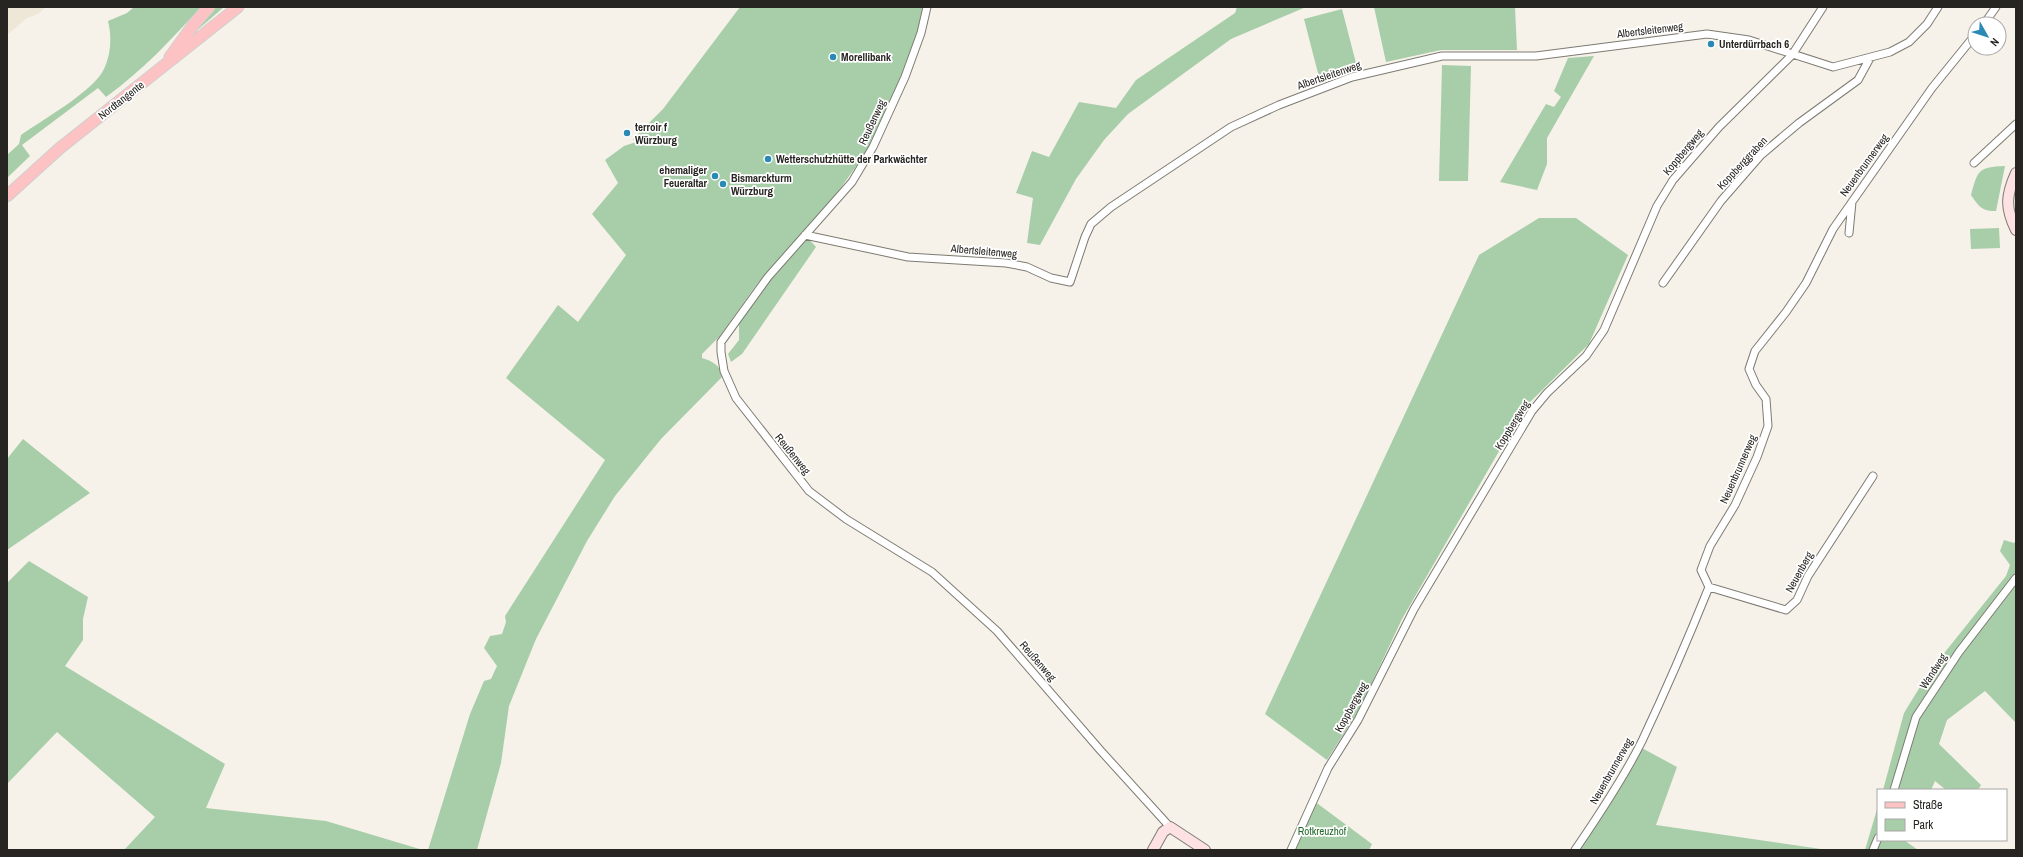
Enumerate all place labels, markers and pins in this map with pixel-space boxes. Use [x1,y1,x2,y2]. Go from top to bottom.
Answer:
place label: Unterdürrbach 6 [1719,37,1789,51]
marker: Unterdürrbach 6 [1706,39,1716,49]
place label: Morellibank [841,50,892,64]
marker: Morellibank [828,52,838,62]
place label: terroir f Würzburg [635,120,677,147]
marker: terroir f Würzburg [622,128,632,138]
place label: Wetterschutzhütte der Parkwächter [776,152,928,166]
marker: Wetterschutzhütte der Parkwächter [763,154,773,164]
place label: ehemaliger Feueraltar [659,163,707,190]
marker: ehemaliger Feueraltar [710,171,720,181]
place label: Bismarckturm Würzburg [731,171,792,198]
marker: Bismarckturm Würzburg [718,179,728,189]

